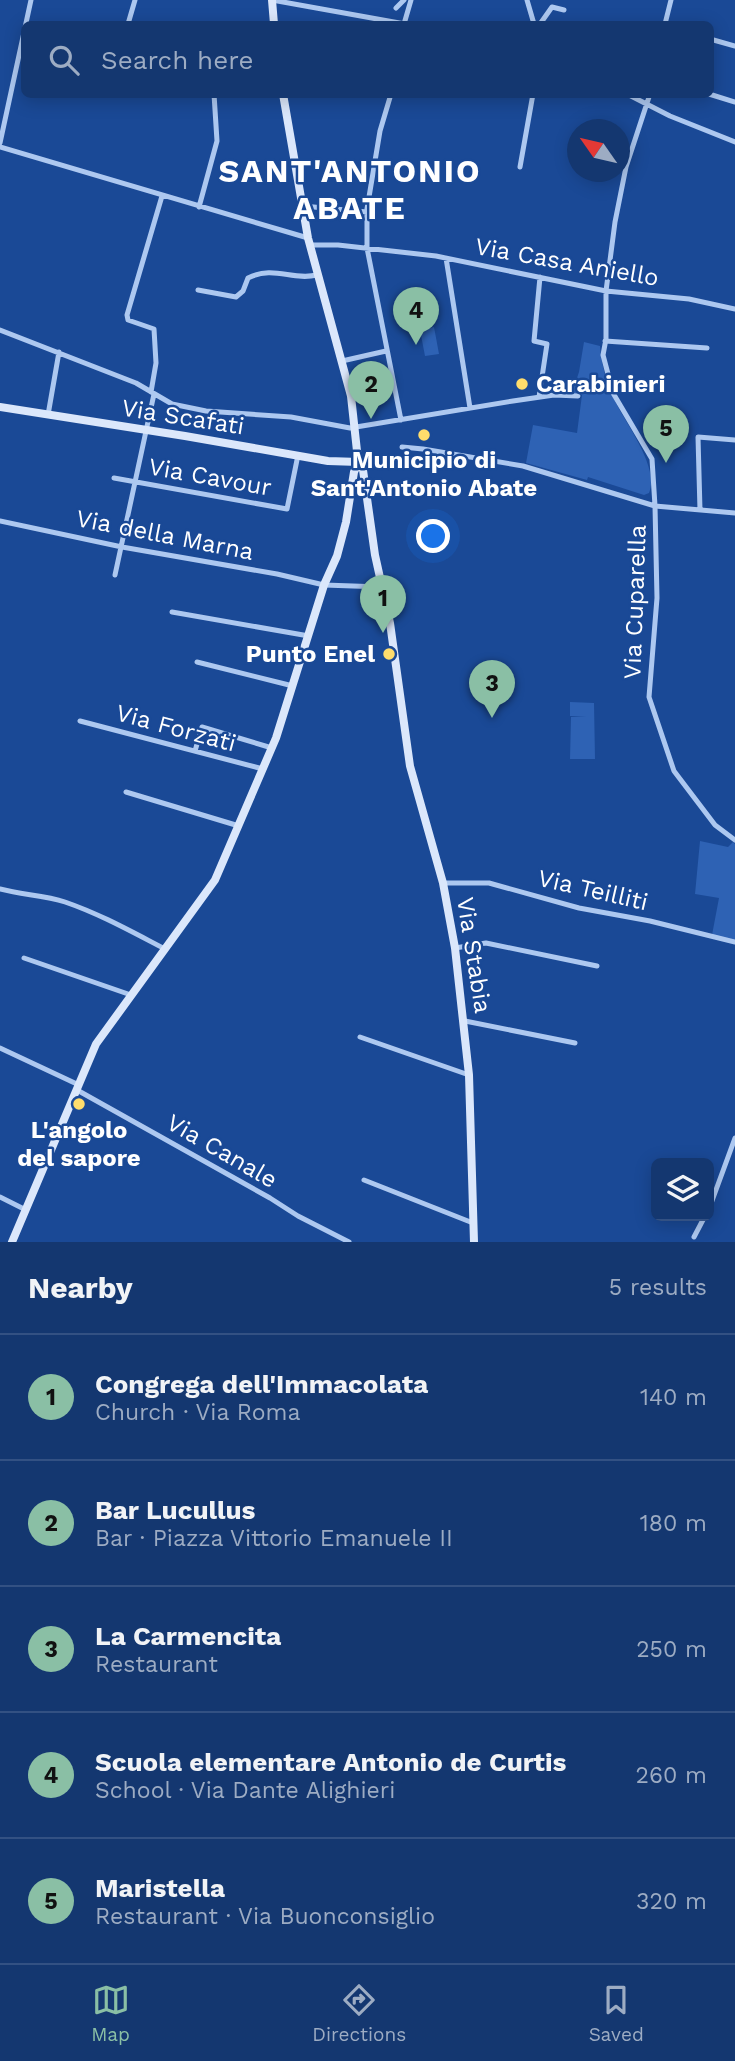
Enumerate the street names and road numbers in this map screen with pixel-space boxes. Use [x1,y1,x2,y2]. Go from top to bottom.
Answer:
street label: Via Casa Aniello [473,232,661,292]
street label: Via Scafati [120,393,246,441]
street label: Via Cavour [146,452,274,502]
street label: Via della Marna [74,504,256,566]
street label: Via Cuparella [618,524,652,680]
street label: Via Forzati [113,699,239,757]
street label: Via Teilliti [535,864,651,916]
street label: Via Stabia [451,895,497,1015]
street label: Via Canale [162,1108,282,1194]

